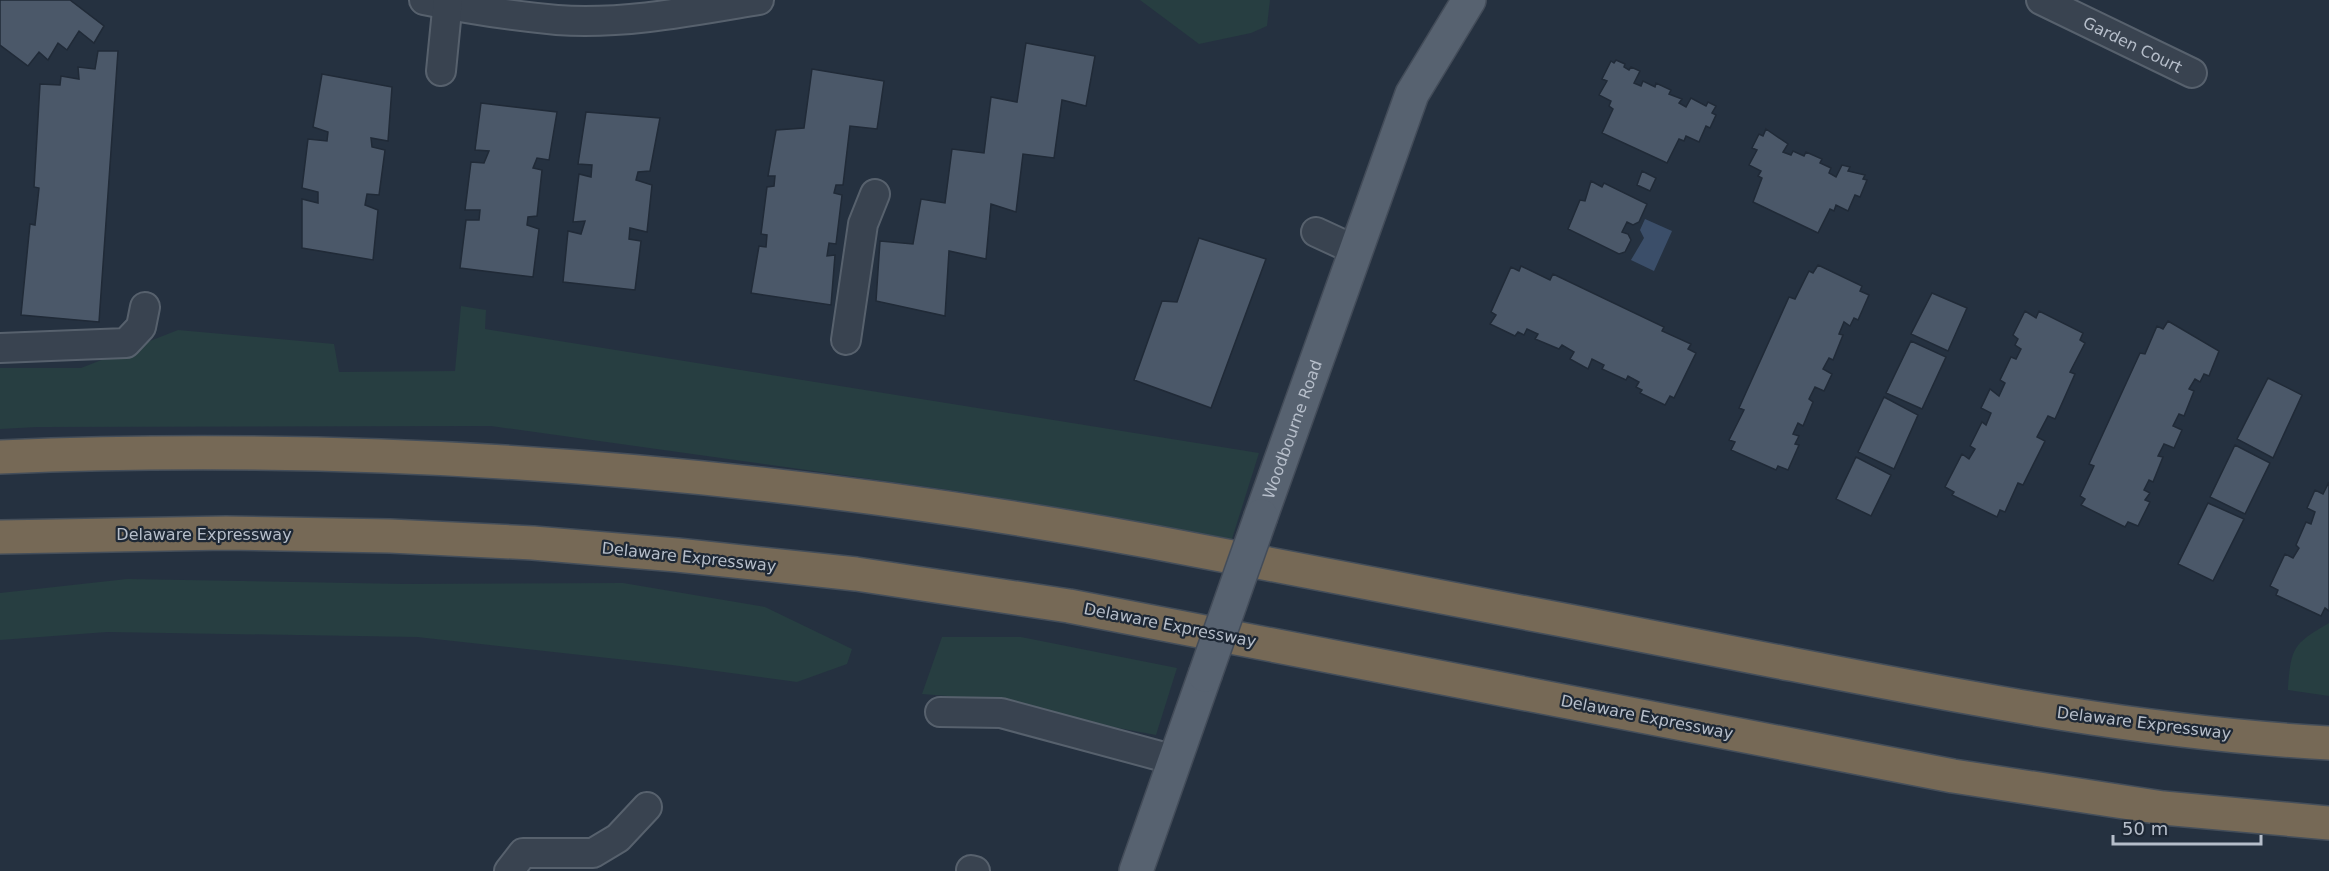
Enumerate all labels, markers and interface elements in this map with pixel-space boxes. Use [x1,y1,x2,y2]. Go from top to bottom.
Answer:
street label: Garden Court [2080,12,2185,76]
street label: Woodbourne Road [1258,357,1326,501]
street label: Delaware Expressway [116,525,292,544]
street label: Delaware Expressway [601,538,777,576]
street label: Delaware Expressway [1082,599,1258,651]
street label: Delaware Expressway [1559,691,1735,743]
street label: Delaware Expressway [2056,703,2232,743]
scale bar [2113,808,2262,846]
text: 50 m [2122,818,2168,839]

